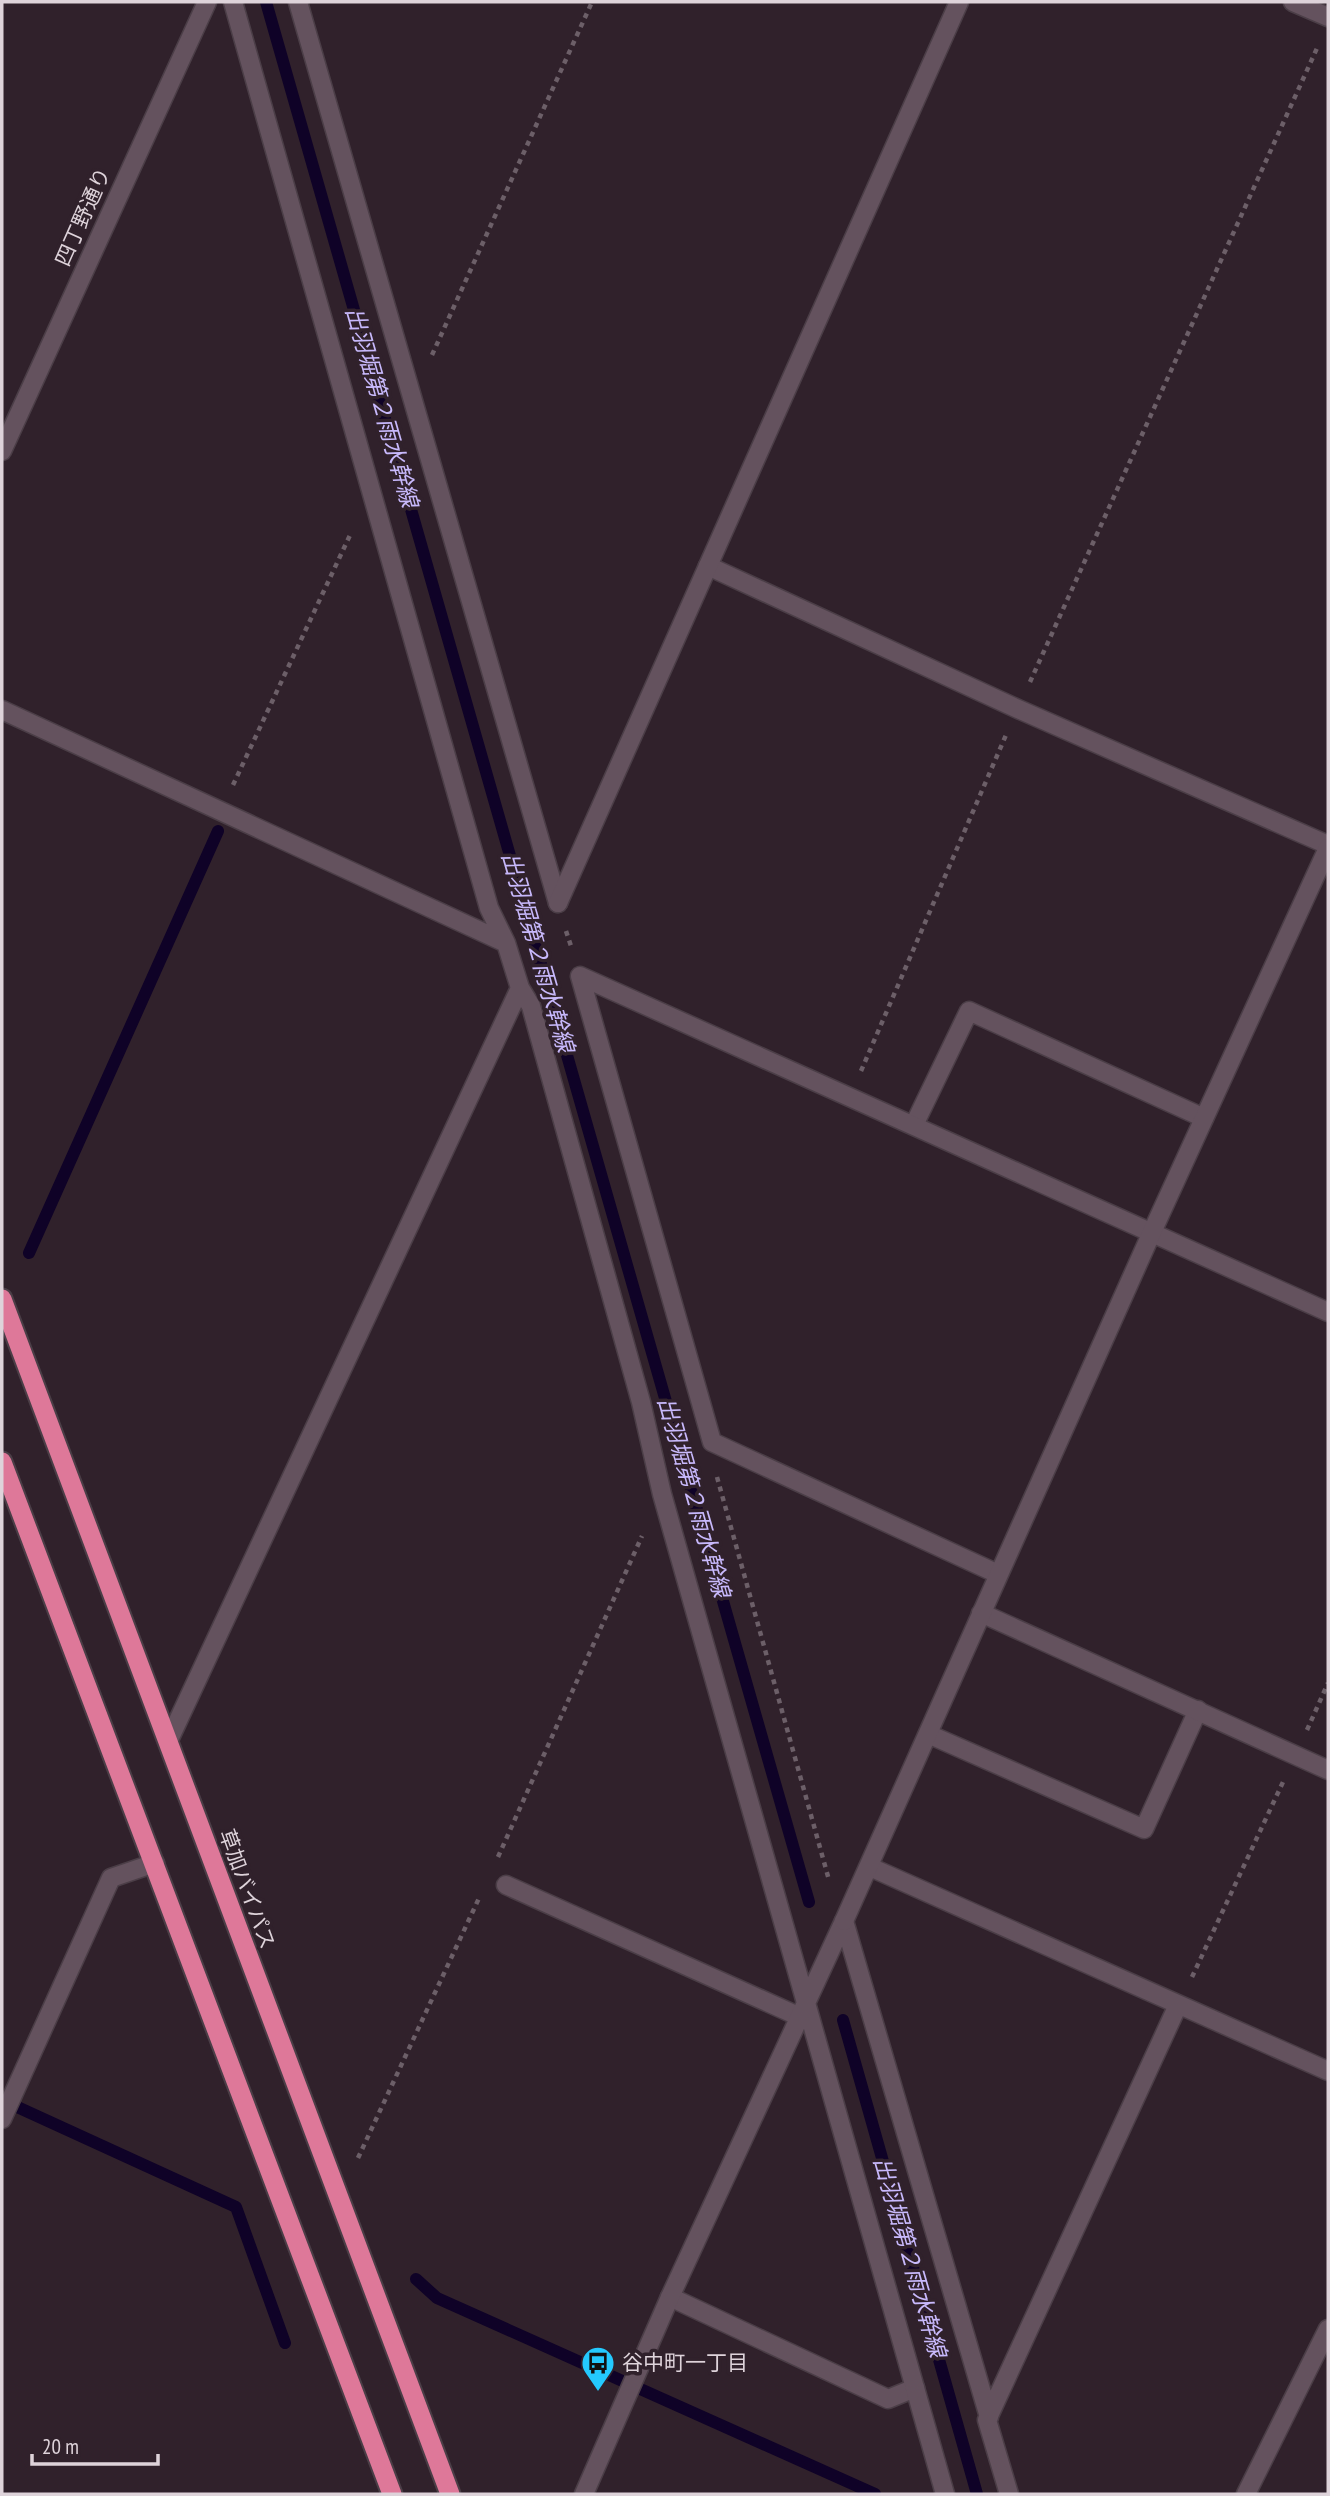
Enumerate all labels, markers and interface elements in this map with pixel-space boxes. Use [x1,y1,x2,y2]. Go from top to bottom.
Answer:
street label: 四丁野通り [49,163,116,270]
water label: 出羽堀第２雨水幹線 [340,303,426,513]
water label: 出羽堀第２雨水幹線 [496,848,582,1058]
water label: 出羽堀第２雨水幹線 [652,1393,738,1603]
street label: 草加バイパス [213,1825,282,1952]
water label: 出羽堀第２雨水幹線 [868,2153,954,2363]
bus stop icon: 谷中町一丁目 [579,2344,617,2393]
place label: 谷中町一丁目 [622,2349,748,2376]
scale bar [32,2422,158,2466]
text: 20 m [42,2433,79,2460]

